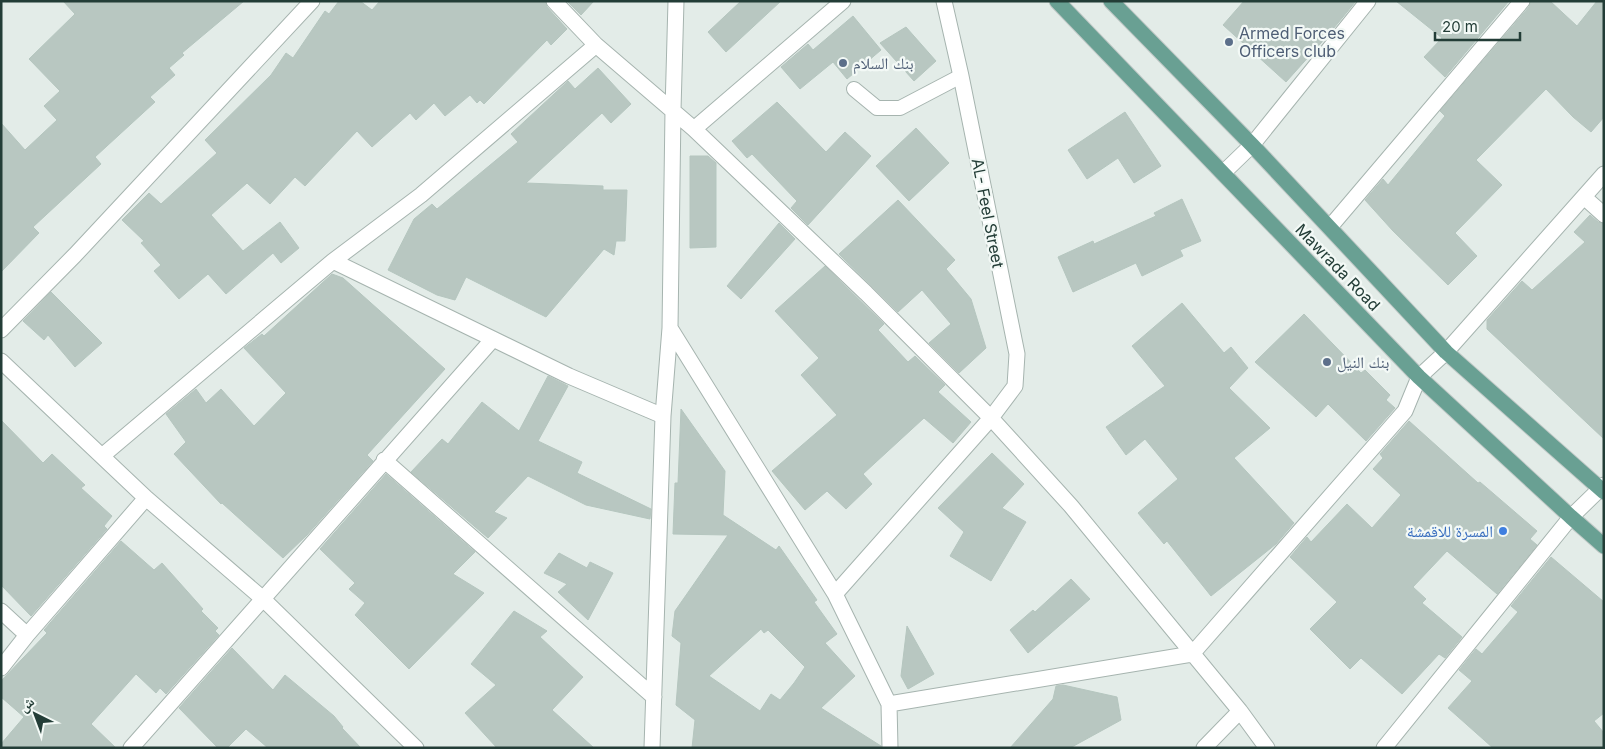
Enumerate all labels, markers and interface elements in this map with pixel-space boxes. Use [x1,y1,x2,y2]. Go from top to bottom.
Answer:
scale bar [1435,10,1520,42]
text: 20 m [1442,17,1478,36]
place label: Armed Forces Officers club [1239,23,1345,61]
marker: Armed Forces Officers club [1223,36,1235,48]
place label: بنك السلام [853,53,914,74]
marker: بنك السلام [837,57,849,69]
street label: AL- Feel Street [968,156,1008,270]
street label: Mawrada Road [1291,219,1385,315]
place label: بنك النيل [1337,352,1389,373]
marker: بنك النيل [1321,356,1333,368]
place label: المسرة للاقمشة [1407,521,1493,541]
marker: المسرة للاقمشة [1497,525,1509,537]
north arrow [10,689,60,739]
text: ش [15,693,38,716]

